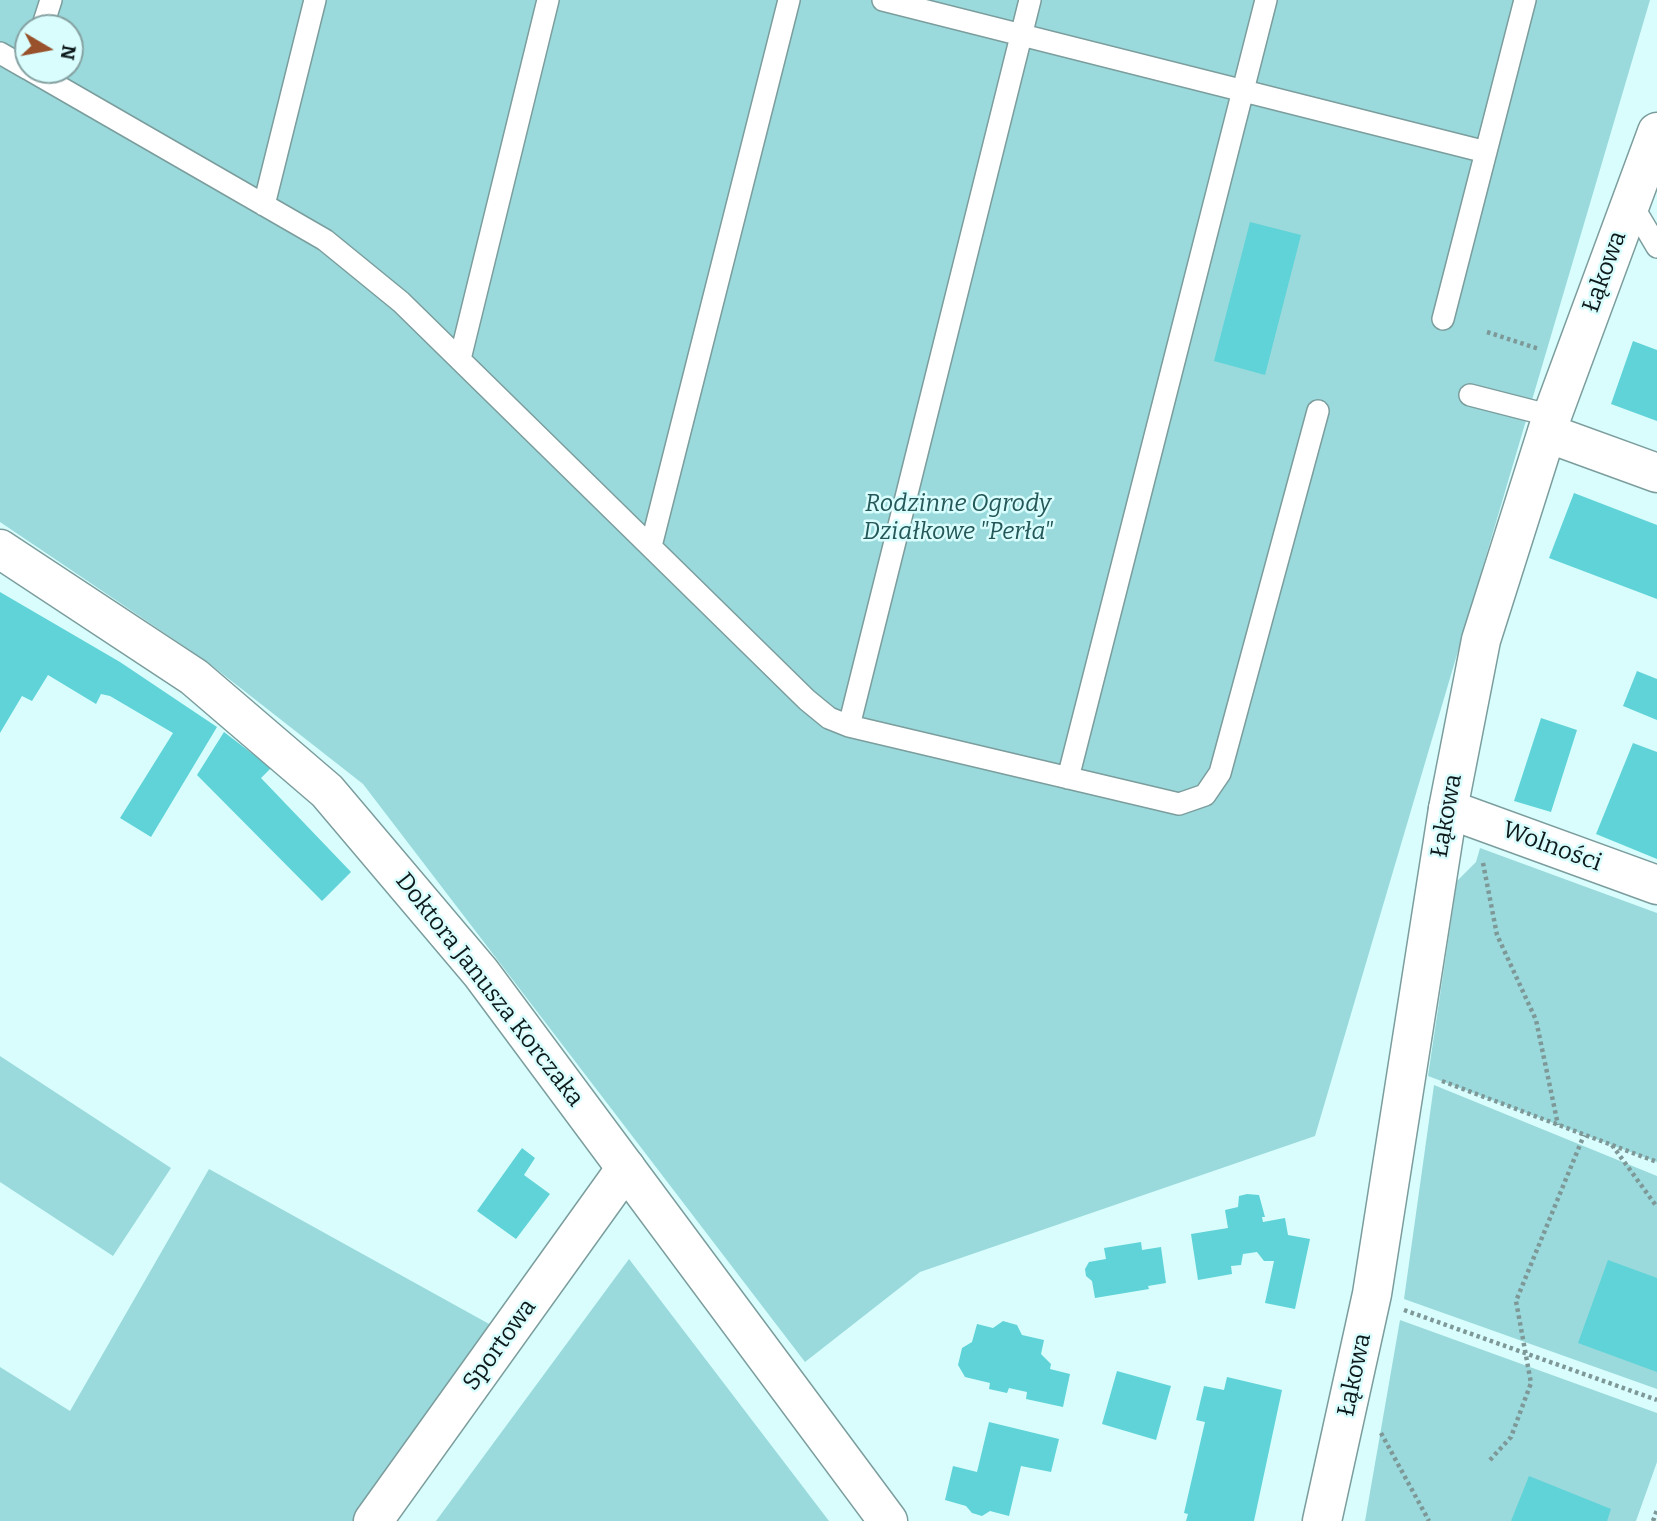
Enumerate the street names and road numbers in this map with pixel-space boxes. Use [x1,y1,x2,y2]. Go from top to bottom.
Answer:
street label: Łąkowa [1577,227,1633,317]
street label: Łąkowa [1425,772,1469,860]
street label: Wolności [1498,816,1606,878]
street label: Doktora Janusza Korczaka [389,867,589,1113]
street label: Sportowa [457,1294,543,1396]
street label: Łąkowa [1332,1331,1378,1419]

